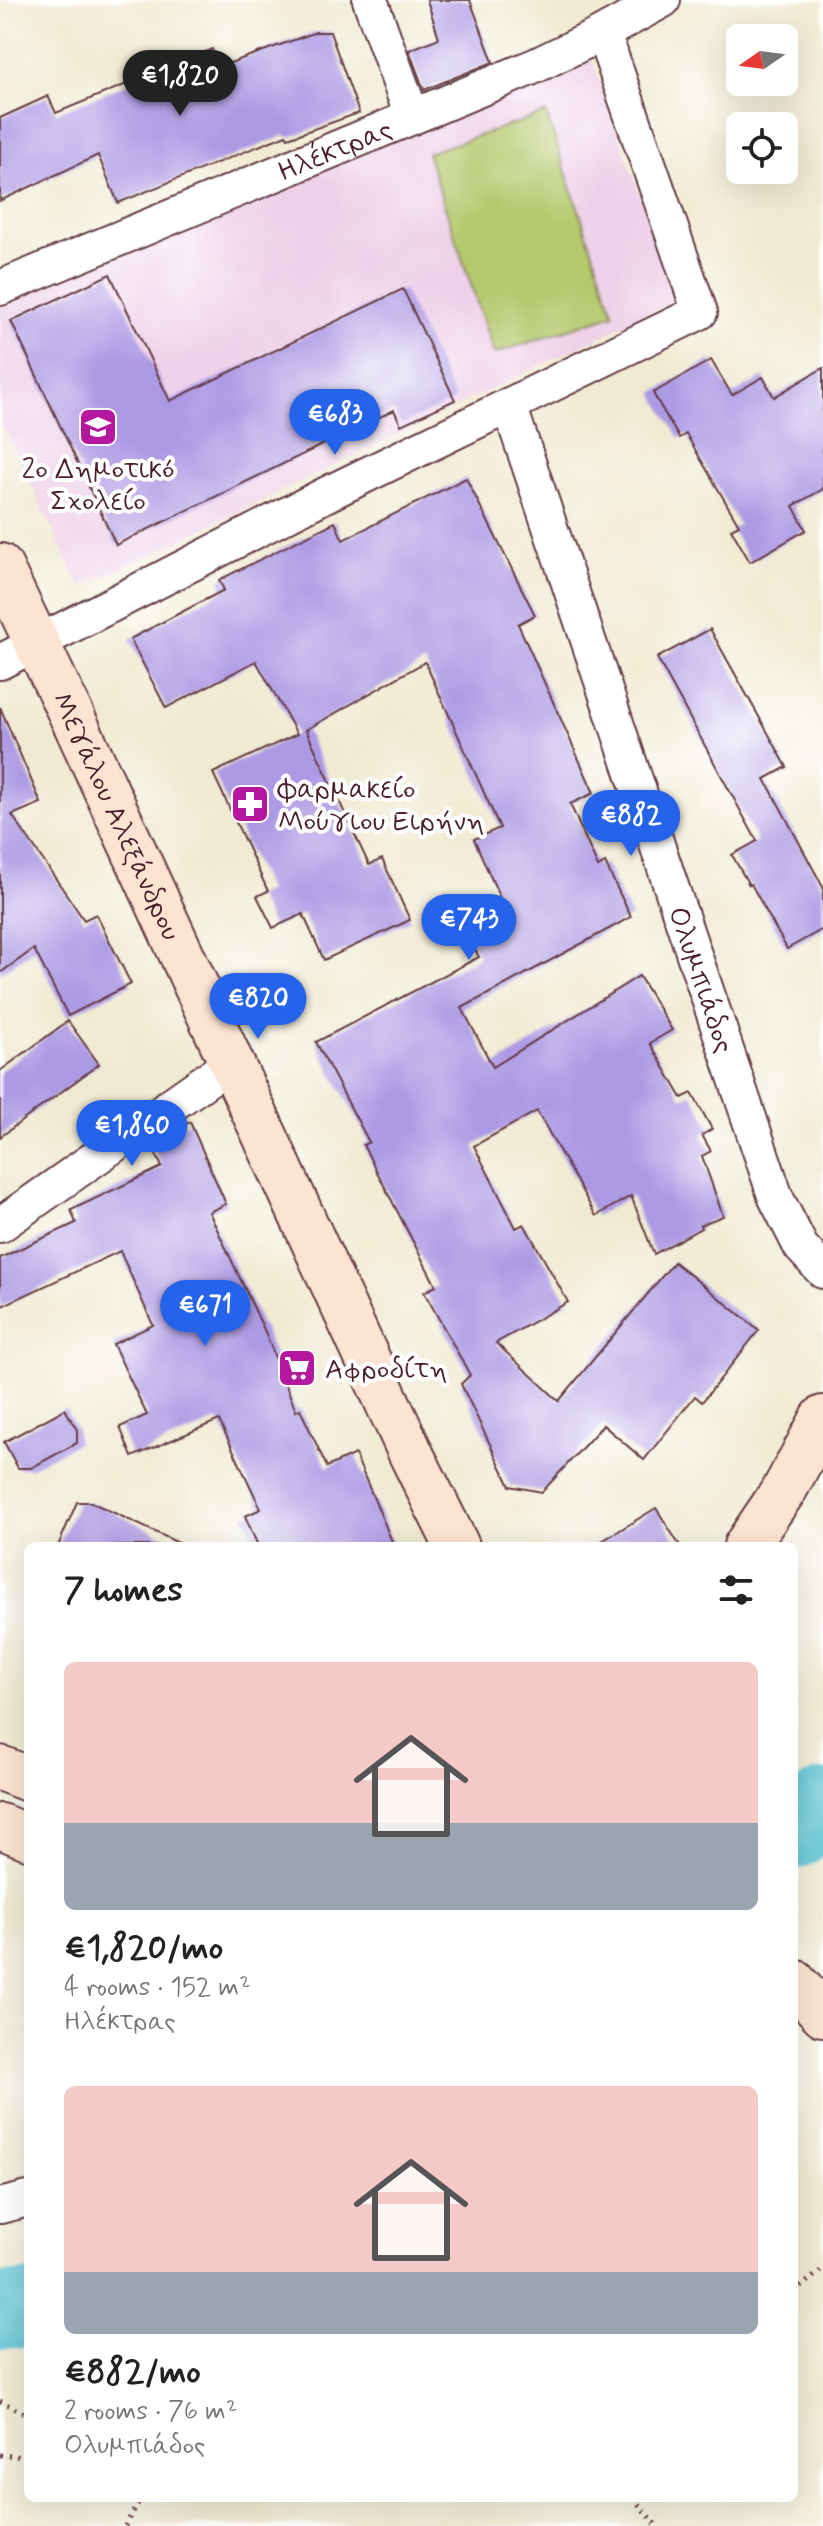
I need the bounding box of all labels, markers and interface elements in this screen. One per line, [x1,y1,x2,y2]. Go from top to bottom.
north arrow [726,24,798,96]
map controls [726,24,798,184]
pin: €1,820 [115,50,245,118]
text: €1,820 [141,59,219,93]
street label: Ηλέκτρας [273,111,398,192]
button: locate [726,112,798,184]
pin: €683 [288,389,382,457]
text: €683 [307,398,363,432]
school or university icon: 2ο Δημοτικό Σχολείο [77,406,119,448]
place label: 2ο Δημοτικό Σχολείο [21,452,175,521]
street label: Μεγάλου Αλεξάνδρου [42,687,189,947]
place label: Φαρμακείο Μούγιου Ειρήνη [277,772,484,841]
pharmacy icon: Φαρμακείο Μούγιου Ειρήνη [229,783,271,825]
pin: €882 [584,790,678,858]
text: €882 [600,799,662,833]
pin: €743 [422,894,516,962]
street label: Ολυμπιάδος [658,902,742,1058]
text: €743 [439,903,499,937]
pin: €820 [211,973,305,1041]
text: €820 [227,982,289,1016]
pin: €1,860 [67,1100,197,1168]
text: €1,860 [94,1109,170,1143]
pin: €671 [158,1280,252,1348]
text: €671 [178,1289,232,1323]
supermarket icon: Αφροδίτη [276,1347,318,1389]
place label: Αφροδίτη [325,1352,447,1389]
text: 7 homes [64,1568,183,1613]
icon: filters [714,1568,758,1612]
icon: home [339,1714,483,1858]
text: €1,820/mo [64,1926,223,1971]
text: 4 rooms · 152 m² [64,1971,251,2005]
text: Ηλέκτρας [64,2005,176,2039]
icon: home [339,2138,483,2282]
text: €882/mo [64,2350,201,2395]
text: 2 rooms · 76 m² [64,2395,237,2429]
text: Ολυμπιάδος [64,2429,205,2463]

